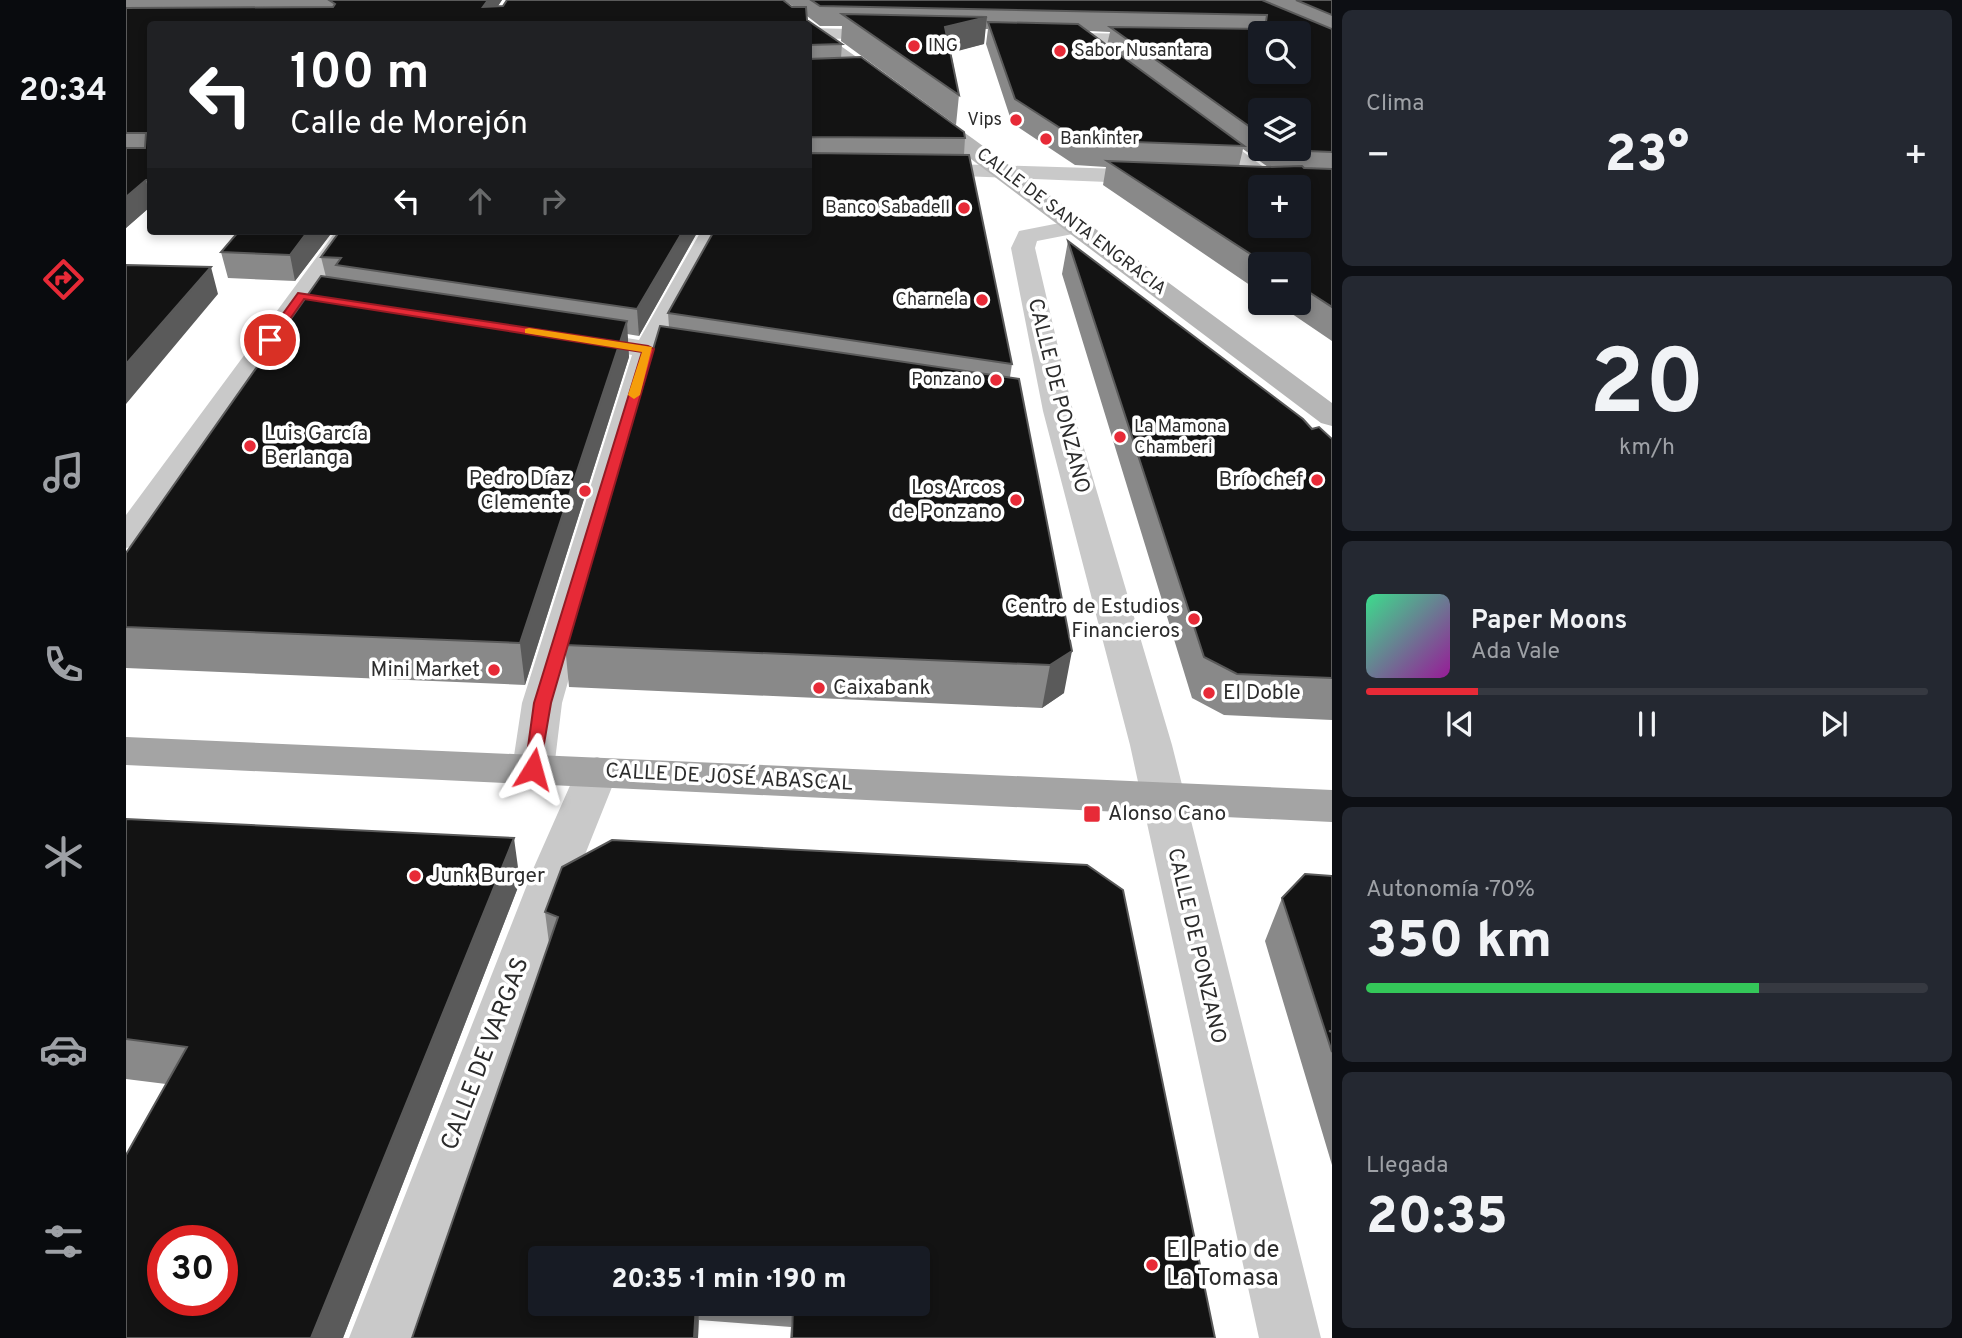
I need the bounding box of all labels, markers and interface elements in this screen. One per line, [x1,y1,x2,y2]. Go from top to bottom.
map controls [1248,21,1311,315]
button: search [1248,21,1311,84]
place label: ING [928,35,958,58]
marker: ING [906,38,922,54]
place label: Sabor Nusantara [1074,40,1209,63]
marker: Sabor Nusantara [1052,43,1068,59]
text: 100 m [290,44,429,106]
icon: left [175,49,266,140]
text: 20:34 [19,72,107,112]
text: Clima [1366,90,1424,119]
button: layers [1248,98,1311,161]
text: Calle de Morejón [290,105,528,145]
place label: Vips [967,109,1002,132]
marker: Vips [1008,112,1024,128]
text: 23° [1605,124,1689,190]
place label: Bankinter [1060,128,1139,151]
marker: Bankinter [1038,131,1054,147]
text: − [1366,133,1391,182]
text: + [1903,133,1928,182]
street label: CALLE DE SANTA ENGRACIA [972,143,1170,301]
button: + [1248,175,1311,238]
icon: left [388,182,426,220]
icon: ahead [461,182,499,220]
icon: right [534,182,572,220]
place label: Banco Sabadell [825,197,950,220]
marker: Banco Sabadell [956,200,972,216]
button: − [1248,252,1311,315]
icon: directions [39,255,88,304]
place label: Charnela [895,289,968,312]
marker: Charnela [974,292,990,308]
street label: CALLE DE PONZANO [1021,296,1095,496]
pin [240,310,300,370]
icon: arrive [251,321,289,359]
text: 20 [1589,331,1705,446]
place label: Ponzano [911,369,982,392]
marker: Ponzano [988,372,1004,388]
place label: La Mamona Chamberi [1134,416,1227,460]
place label: Luis García Berlanga [264,421,368,472]
marker: La Mamona Chamberi [1112,429,1128,445]
text: km/h [1619,434,1675,463]
marker: Luis García Berlanga [242,438,258,454]
icon: music [39,448,88,497]
place label: Pedro Díaz Clemente [469,466,571,517]
place label: Brío chef [1219,467,1303,494]
marker: Brío chef [1309,472,1325,488]
place label: Los Arcos de Ponzano [891,475,1002,526]
marker: Pedro Díaz Clemente [577,483,593,499]
marker: Los Arcos de Ponzano [1008,492,1024,508]
place label: Centro de Estudios Financieros [1004,594,1180,645]
text: Paper Moons [1471,605,1627,638]
marker: Centro de Estudios Financieros [1186,611,1202,627]
text: Ada Vale [1471,638,1560,667]
icon: phone [39,640,88,689]
place label: Mini Market [371,657,480,684]
marker: Mini Market [486,662,502,678]
place label: Caixabank [833,675,931,702]
marker: Caixabank [811,680,827,696]
place label: El Doble [1223,680,1300,707]
marker: El Doble [1201,685,1217,701]
icon: previous [1441,705,1479,743]
icon: pause [1628,705,1666,743]
icon: next [1815,705,1853,743]
position arrow [496,732,570,806]
street label: CALLE DE JOSÉ ABASCAL [604,757,854,798]
place label: Alonso Cano [1108,801,1226,828]
marker: Alonso Cano [1082,804,1102,824]
icon: climate [39,832,88,881]
street label: CALLE DE PONZANO [1160,846,1232,1046]
place label: Junk Burger [429,863,545,890]
marker: Junk Burger [407,868,423,884]
text: Autonomía · 70% [1366,876,1535,905]
text: 350 km [1366,910,1552,976]
street label: CALLE DE VARGAS [435,953,537,1155]
icon: car [39,1025,88,1074]
text: Llegada [1366,1152,1448,1181]
text: 20:35 [1366,1186,1508,1252]
icon: filters [39,1217,88,1266]
speed limit sign: 30 [147,1225,238,1316]
place label: El Patio de La Tomasa [1166,1236,1279,1294]
marker: El Patio de La Tomasa [1144,1257,1160,1273]
text: 20:35 · 1 min · 190 m [612,1264,846,1297]

